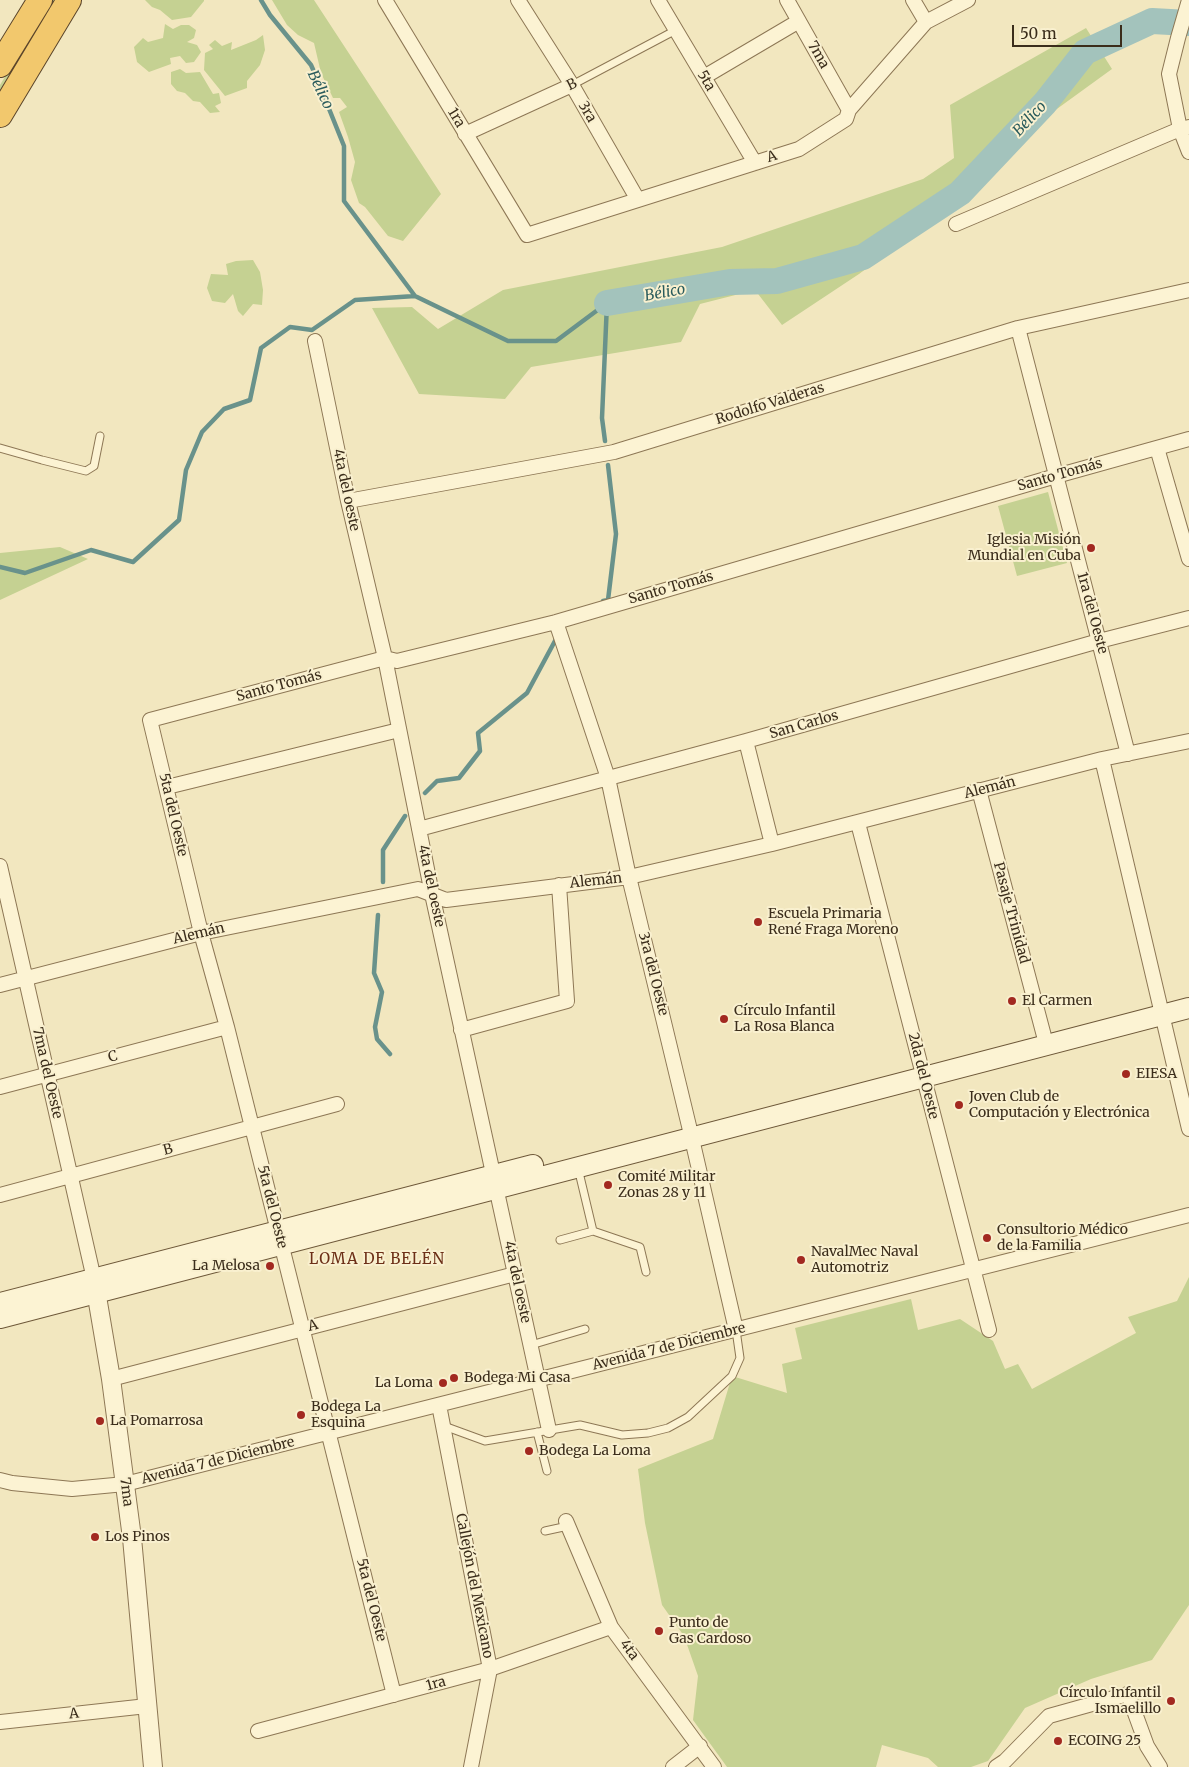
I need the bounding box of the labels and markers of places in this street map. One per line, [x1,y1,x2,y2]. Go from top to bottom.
place label: Iglesia Misión Mundial en Cuba [968,532,1081,564]
marker: Iglesia Misión Mundial en Cuba [1085,542,1097,554]
place label: Escuela Primaria René Fraga Moreno [768,906,898,939]
marker: Escuela Primaria René Fraga Moreno [752,916,764,928]
place label: El Carmen [1022,993,1092,1009]
marker: El Carmen [1006,995,1018,1007]
place label: Círculo Infantil La Rosa Blanca [734,1003,836,1036]
marker: Círculo Infantil La Rosa Blanca [718,1013,730,1025]
place label: EIESA [1136,1066,1177,1082]
marker: EIESA [1120,1068,1132,1080]
place label: Joven Club de Computación y Electrónica [969,1089,1150,1122]
marker: Joven Club de Computación y Electrónica [953,1099,965,1111]
place label: Comité Militar Zonas 28 y 11 [618,1169,716,1202]
marker: Comité Militar Zonas 28 y 11 [602,1179,614,1191]
place label: Consultorio Médico de la Familia [997,1222,1128,1254]
marker: Consultorio Médico de la Familia [981,1232,993,1244]
place label: NavalMec Naval Automotriz [811,1244,918,1276]
marker: NavalMec Naval Automotriz [795,1254,807,1266]
place label: La Melosa [192,1258,260,1274]
marker: La Melosa [264,1260,276,1272]
place label: Bodega Mi Casa [464,1370,571,1386]
marker: Bodega Mi Casa [448,1372,460,1384]
place label: La Loma [375,1375,433,1391]
marker: La Loma [437,1377,449,1389]
place label: Bodega La Esquina [311,1399,381,1431]
marker: Bodega La Esquina [295,1409,307,1421]
place label: La Pomarrosa [110,1413,203,1429]
marker: La Pomarrosa [94,1415,106,1427]
place label: Bodega La Loma [539,1443,651,1459]
marker: Bodega La Loma [523,1445,535,1457]
place label: Los Pinos [105,1529,170,1545]
marker: Los Pinos [89,1531,101,1543]
place label: Punto de Gas Cardoso [669,1615,751,1648]
marker: Punto de Gas Cardoso [653,1625,665,1637]
place label: Círculo Infantil Ismaelillo [1059,1685,1161,1718]
marker: Círculo Infantil Ismaelillo [1165,1695,1177,1707]
place label: ECOING 25 [1068,1733,1141,1749]
marker: ECOING 25 [1052,1735,1064,1747]

